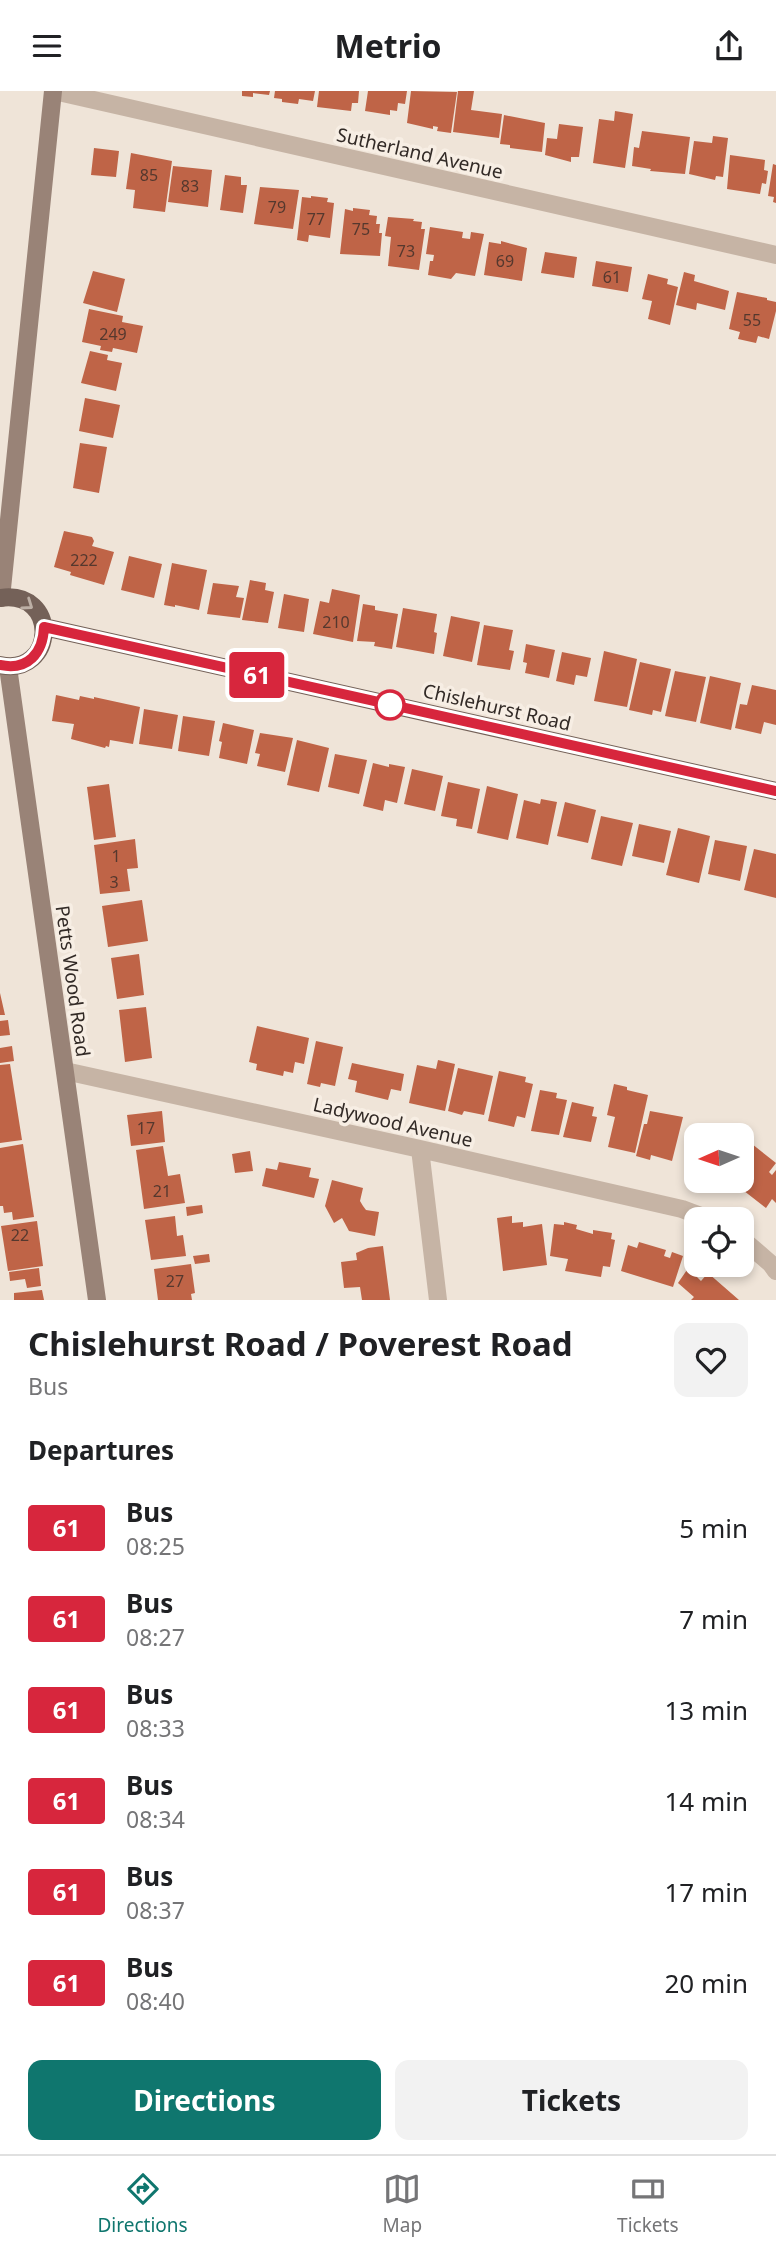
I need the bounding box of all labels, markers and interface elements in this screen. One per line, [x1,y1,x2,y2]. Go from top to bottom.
text: Metrio [334,24,442,67]
icon: menu [28,27,66,65]
icon: share [710,27,748,65]
street label: Sutherland Avenue [334,121,506,185]
house number: 85 [140,164,158,186]
house number: 83 [181,175,199,197]
house number: 79 [268,196,286,218]
house number: 77 [307,208,325,230]
house number: 75 [352,218,370,240]
house number: 73 [397,240,415,262]
house number: 69 [496,250,514,272]
house number: 61 [603,266,621,288]
house number: 55 [743,309,761,331]
house number: 249 [99,323,127,345]
house number: 222 [70,549,98,571]
one-way arrow [20,597,33,609]
house number: 210 [322,611,350,633]
line badge: 61 [226,652,288,698]
text: 61 [243,658,271,691]
street label: Chislehurst Road [420,677,574,737]
unlabelled marker [375,690,405,720]
house number: 1 [111,845,121,867]
house number: 3 [109,871,119,893]
street label: Petts Wood Road [50,904,96,1058]
street label: Ladywood Avenue [311,1091,475,1153]
house number: 17 [137,1117,155,1139]
north arrow [684,1123,754,1193]
map controls [684,1123,754,1277]
house number: 21 [153,1180,171,1202]
button: locate [684,1207,754,1277]
house number: 22 [11,1224,29,1246]
house number: 27 [166,1270,184,1292]
text: Chislehurst Road / Poverest Road [28,1321,573,1366]
button: heart [674,1323,748,1397]
text: Bus [28,1370,68,1402]
text: Departures [28,1432,174,1468]
text: Bus [126,1494,173,1530]
text: 5 min [679,1510,748,1546]
text: 61 [53,1511,80,1544]
text: 08:25 [126,1530,185,1562]
text: Bus [126,1585,173,1621]
text: 7 min [679,1601,748,1637]
text: 61 [53,1602,80,1635]
text: 08:27 [126,1621,185,1653]
text: Bus [126,1676,173,1712]
text: 13 min [664,1692,748,1728]
text: 61 [53,1693,80,1726]
text: 08:33 [126,1712,185,1744]
text: Bus [126,1767,173,1803]
text: 14 min [664,1783,748,1819]
text: 61 [53,1784,80,1817]
text: 08:34 [126,1803,185,1835]
text: Bus [126,1858,173,1894]
text: 17 min [664,1874,748,1910]
text: 61 [53,1875,80,1908]
text: 08:37 [126,1894,185,1926]
text: Bus [126,1949,173,1985]
text: 20 min [664,1965,748,2001]
text: 61 [53,1966,80,1999]
text: 08:40 [126,1985,185,2017]
button: Directions [28,2060,381,2140]
button: Tickets [395,2060,748,2140]
tab: Directions [97,2170,188,2238]
tab: Map [383,2170,422,2238]
tab: Tickets [617,2170,679,2238]

